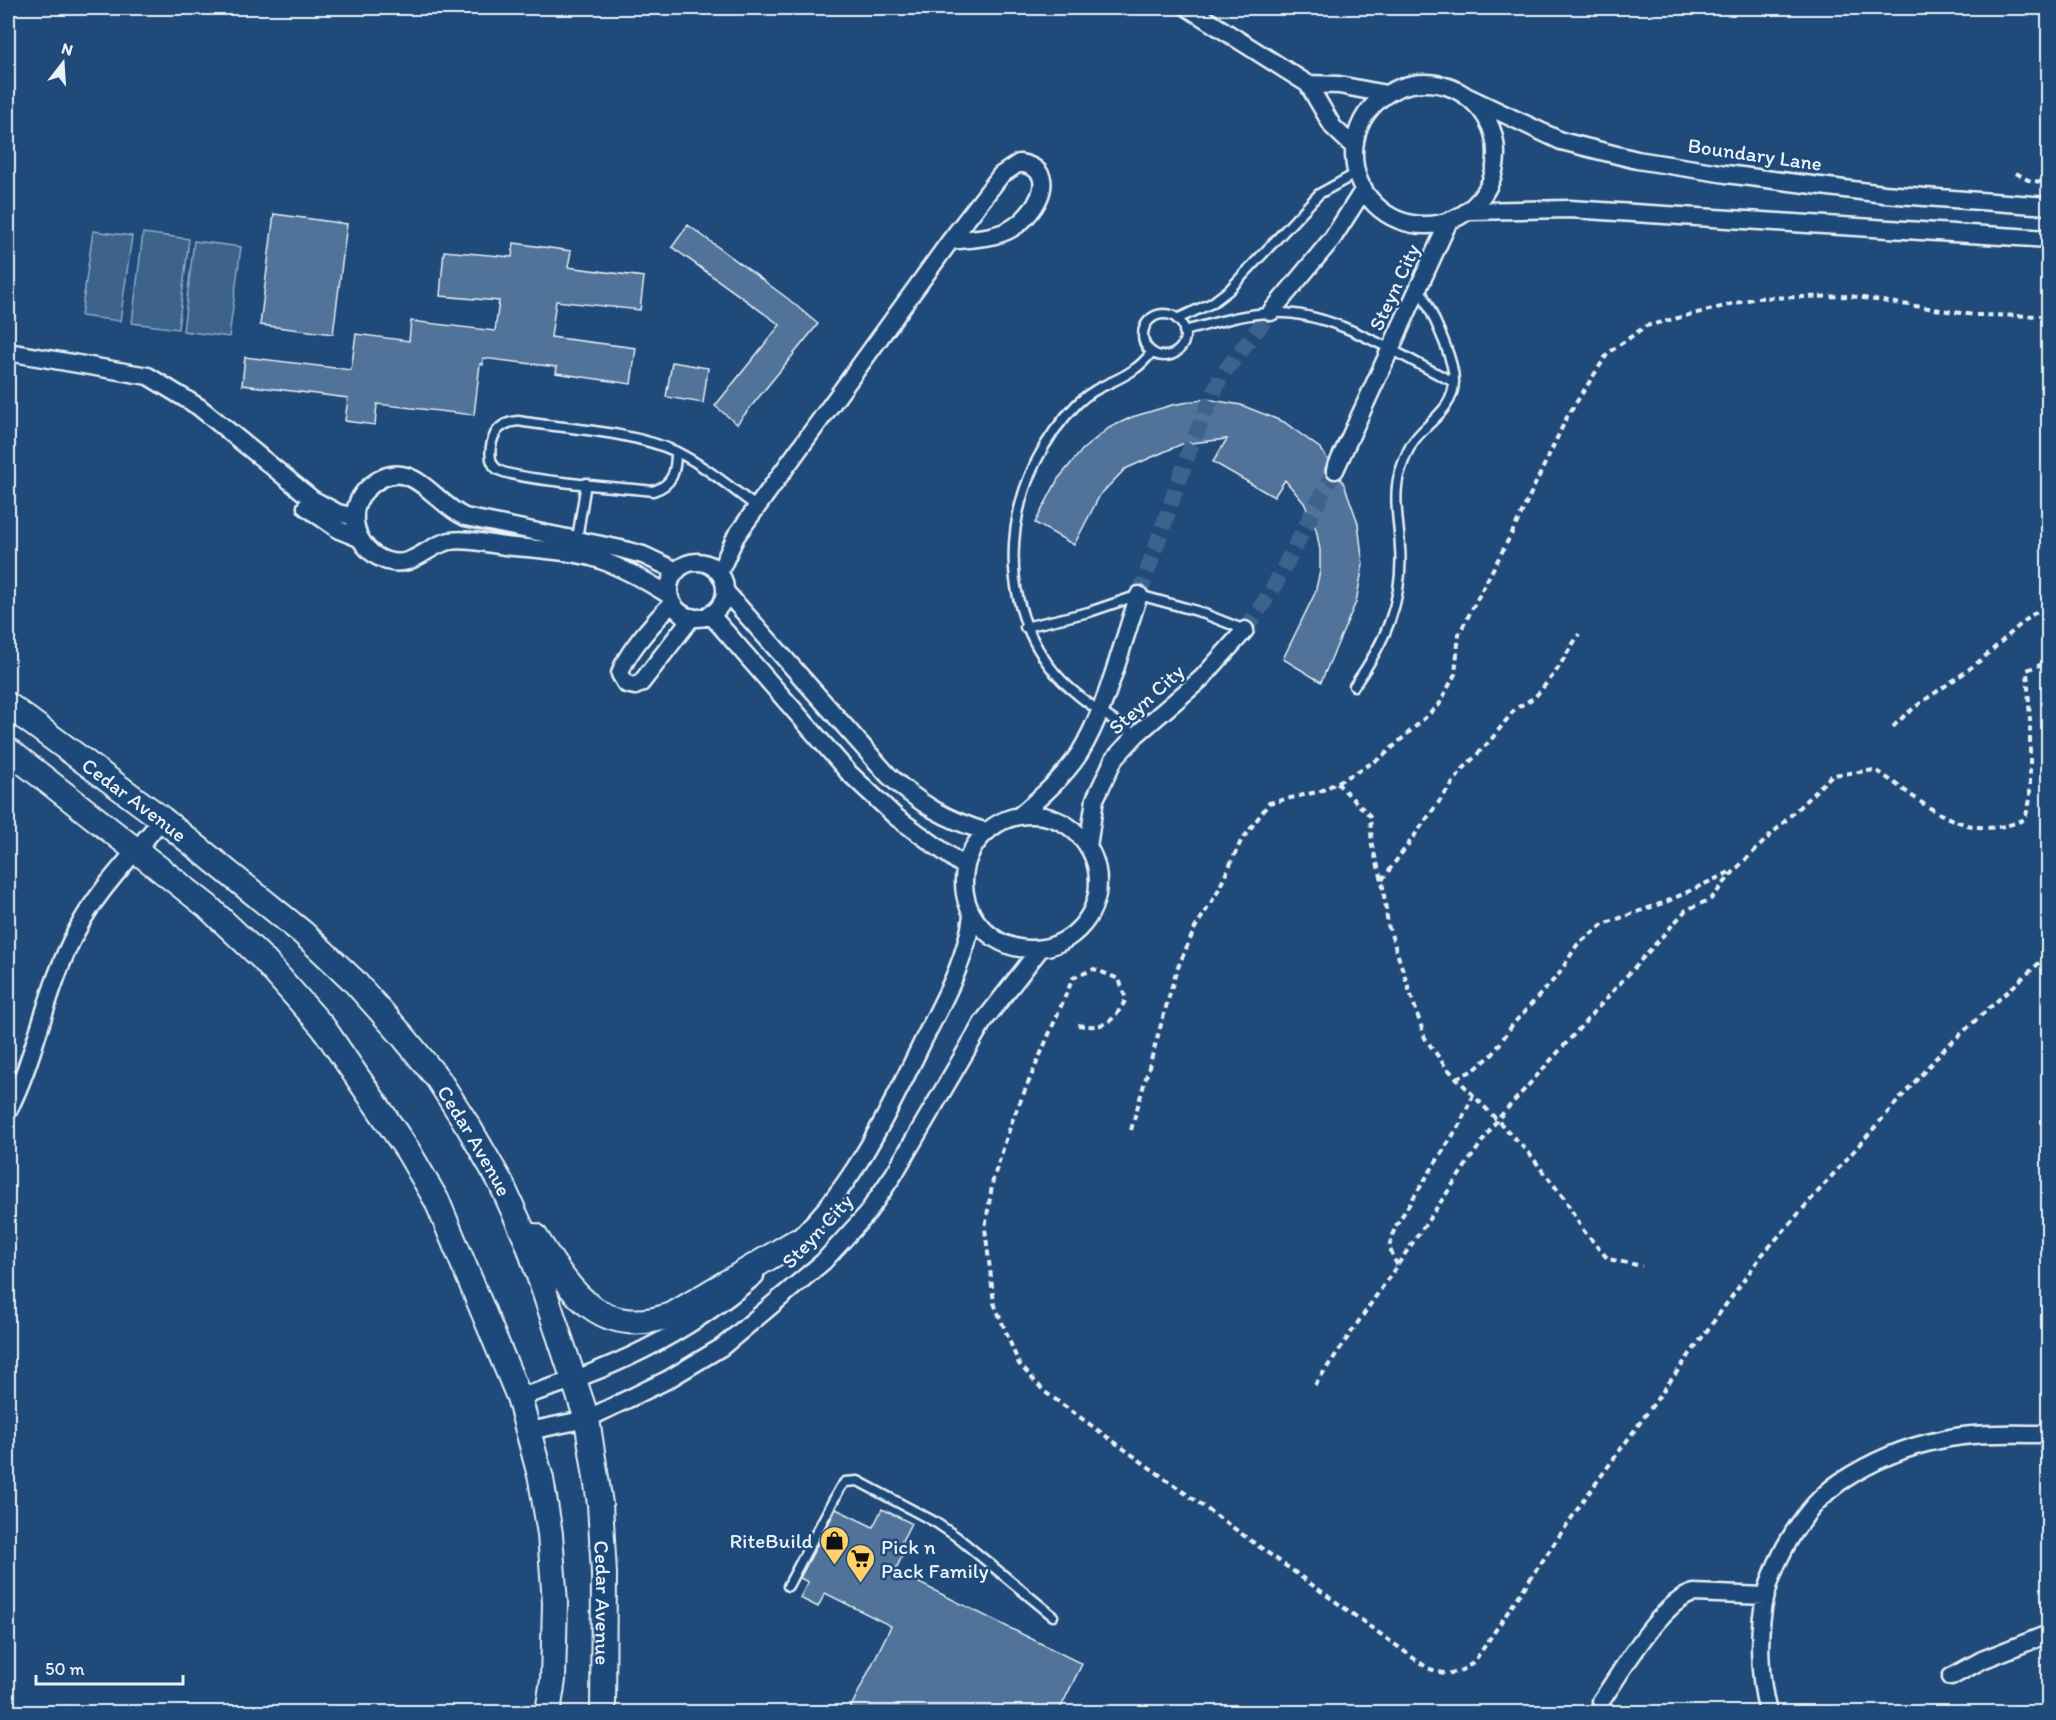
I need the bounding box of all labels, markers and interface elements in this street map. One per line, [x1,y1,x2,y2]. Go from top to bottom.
north arrow [33,33,93,93]
text: N [59,38,75,60]
street label: Boundary Lane [1686,132,1824,176]
street label: Steyn City [1363,240,1425,334]
street label: Steyn City [1103,659,1189,739]
street label: Cedar Avenue [77,752,192,847]
street label: Cedar Avenue [433,1080,518,1200]
street label: Steyn City [776,1188,858,1273]
shop icon: RiteBuild [818,1524,850,1566]
place label: RiteBuild [729,1528,814,1553]
place label: Pick n Pack Family [881,1534,989,1583]
street label: Cedar Avenue [590,1540,617,1665]
supermarket icon: Pick n Pack Family [844,1542,876,1584]
scale bar [36,1648,183,1686]
text: 50 m [45,1658,85,1680]

